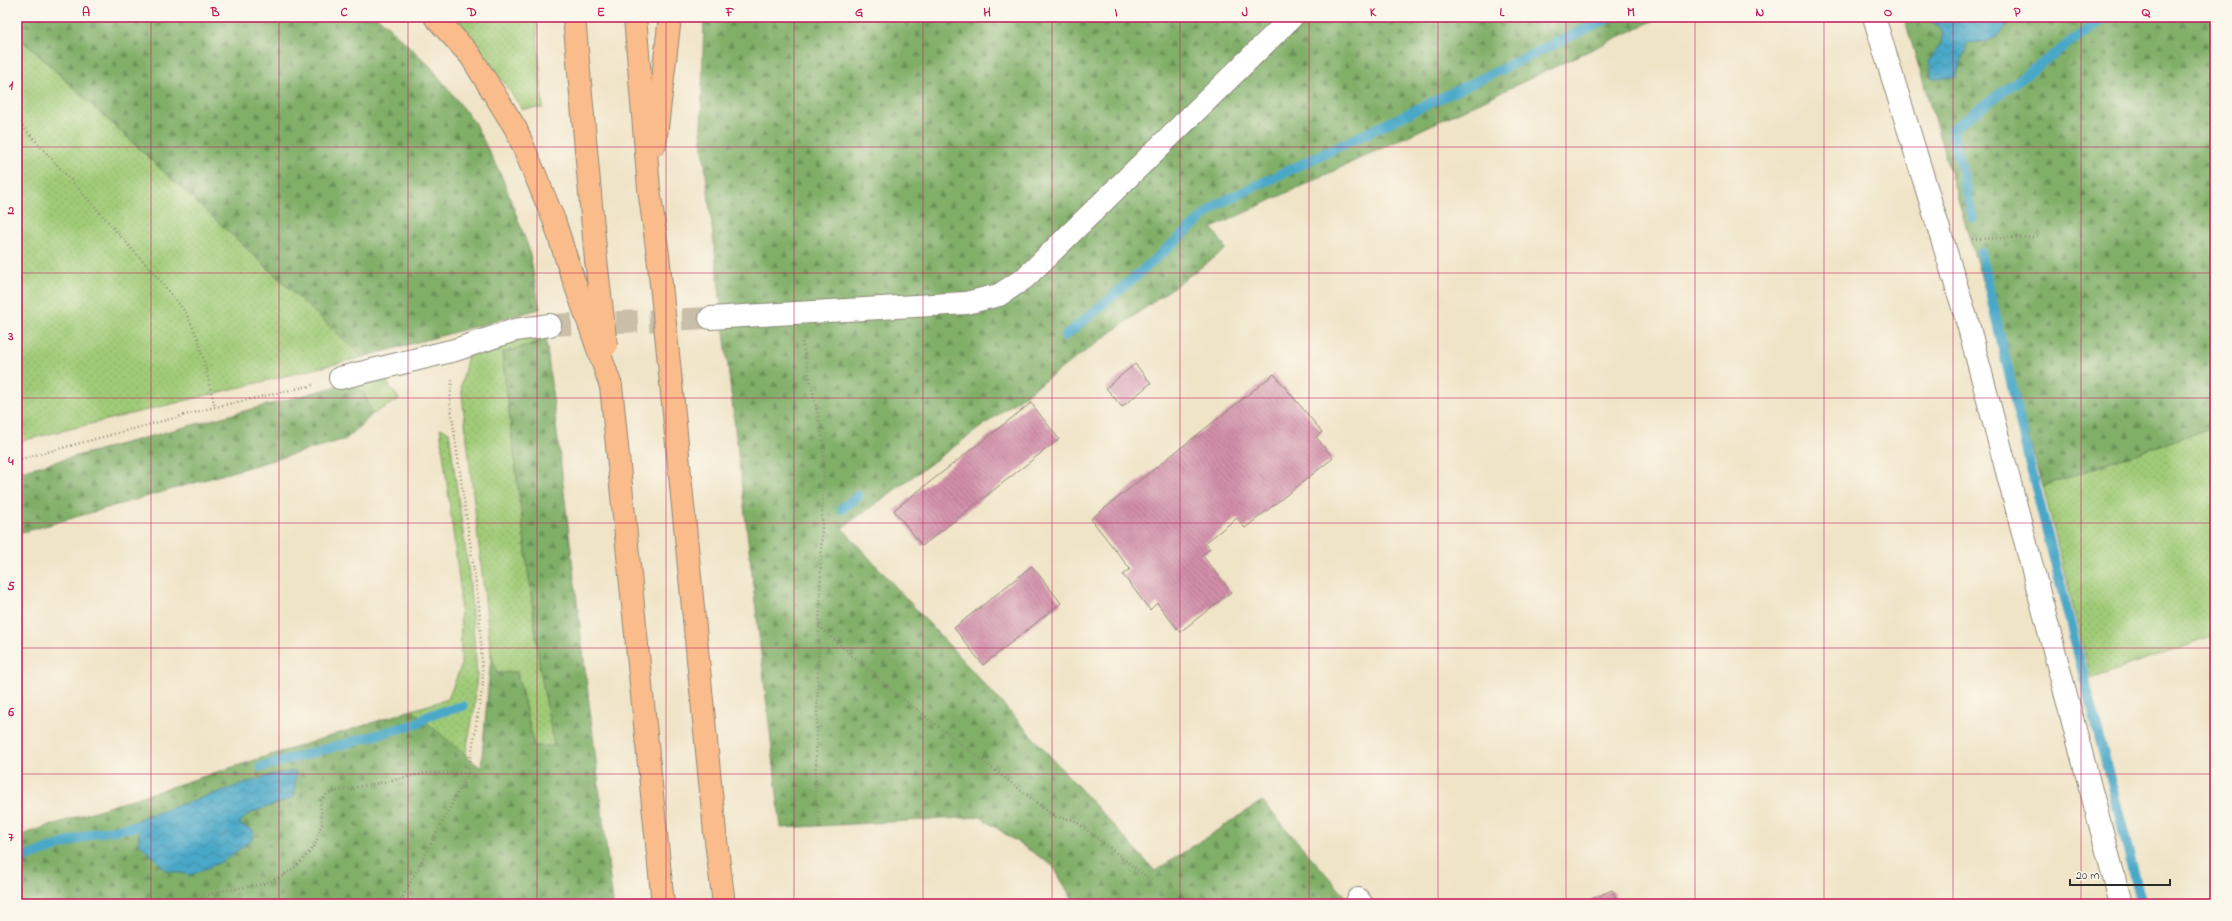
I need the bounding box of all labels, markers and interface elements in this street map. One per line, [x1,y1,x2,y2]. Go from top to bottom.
text: A [82,3,90,22]
text: B [210,3,220,22]
text: C [340,3,348,22]
text: D [466,3,477,22]
text: E [597,3,605,22]
text: F [725,3,735,22]
text: G [855,3,863,22]
text: H [983,3,991,22]
text: I [1114,3,1118,22]
text: J [1242,3,1248,22]
text: K [1370,3,1377,22]
text: L [1500,3,1506,22]
text: M [1627,3,1635,22]
text: N [1756,3,1765,22]
text: O [1884,3,1893,22]
text: P [2014,3,2021,22]
text: Q [2142,3,2151,22]
text: 1 [9,76,14,95]
text: 2 [7,201,15,220]
text: 3 [7,327,14,346]
text: 4 [7,452,14,471]
text: 5 [7,577,15,596]
text: 6 [7,703,14,722]
text: 7 [8,828,14,847]
scale bar [2070,861,2170,887]
text: 20 m [2076,867,2099,885]

